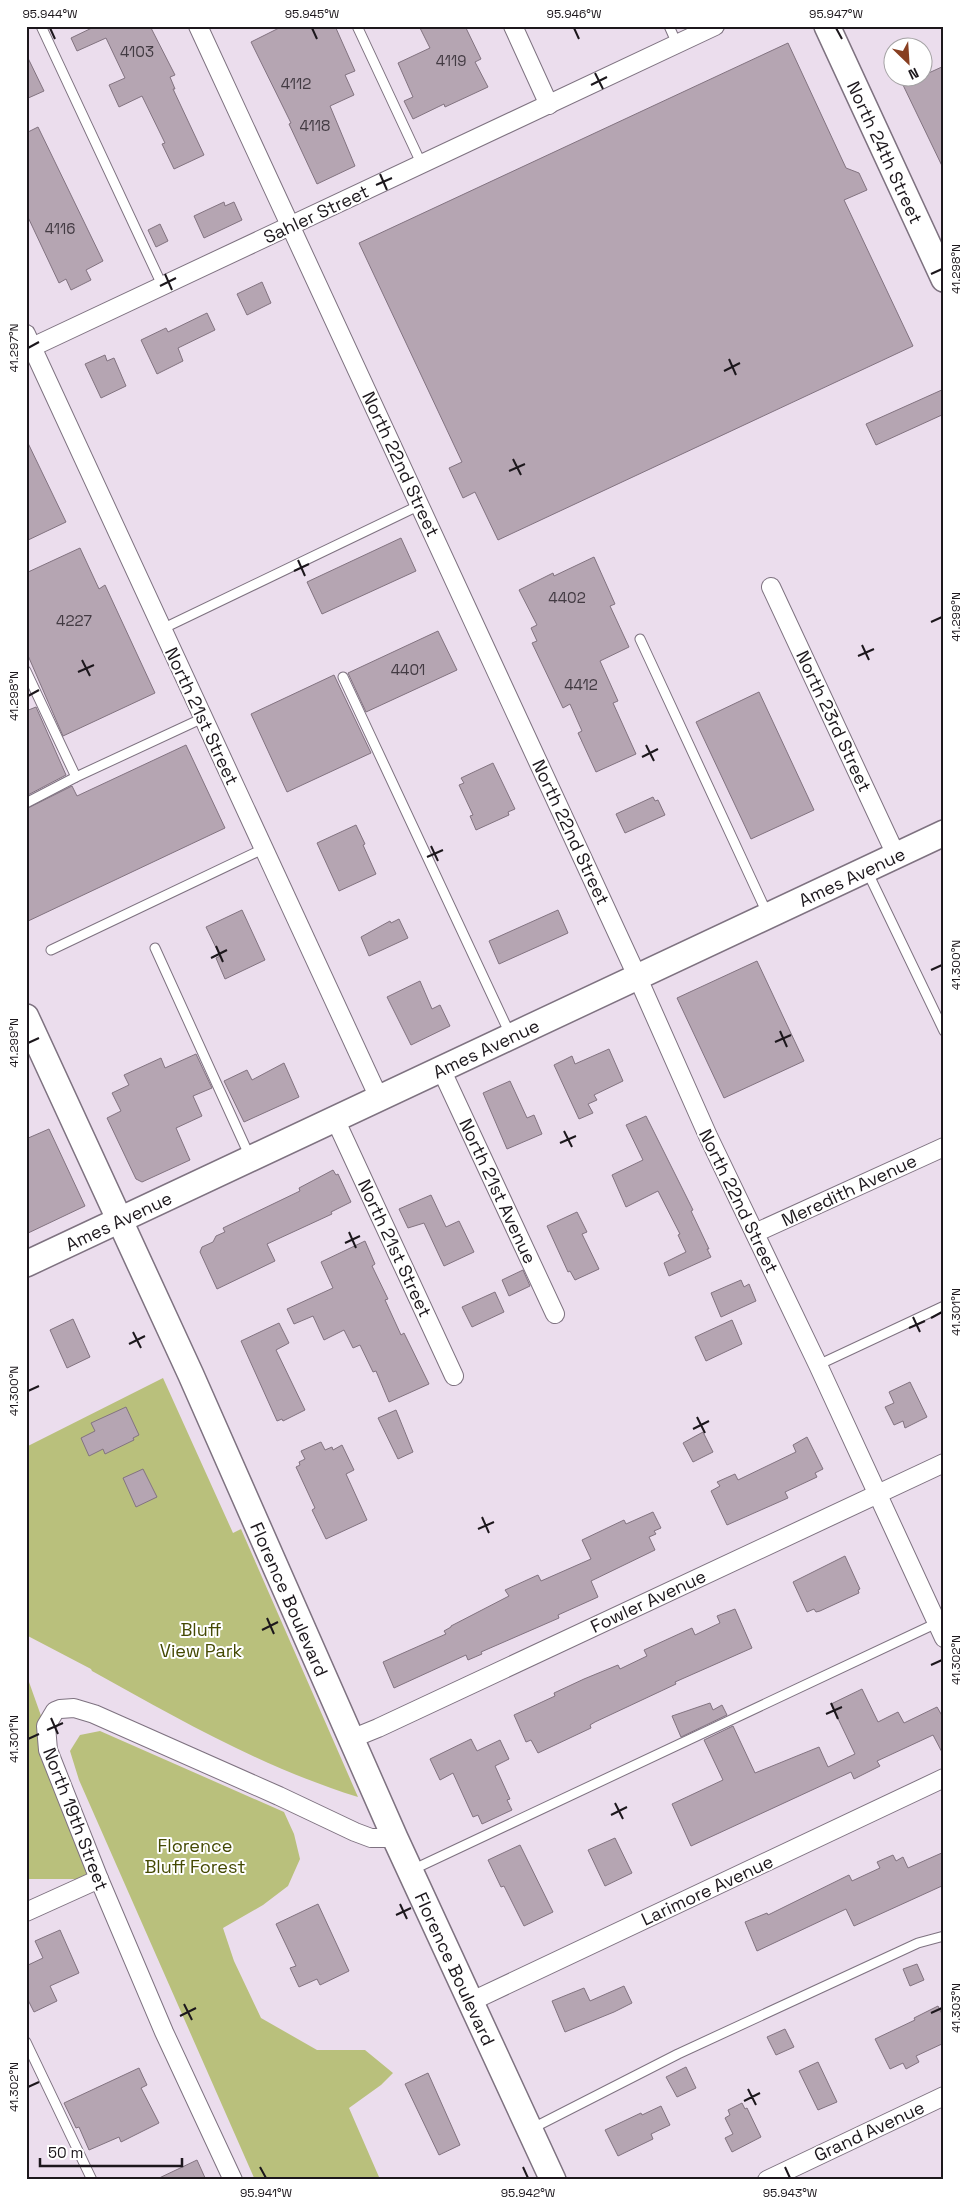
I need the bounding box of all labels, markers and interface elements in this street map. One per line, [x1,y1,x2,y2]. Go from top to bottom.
text: 95.944°W [23,6,78,22]
text: 95.945°W [285,6,340,22]
text: 95.946°W [547,6,602,22]
text: 95.947°W [809,6,863,22]
north arrow [882,38,932,88]
house number: 4103 [120,42,154,61]
house number: 4119 [436,51,466,70]
text: N [905,64,922,84]
house number: 4112 [281,74,311,93]
street label: North 24th Street [842,77,928,227]
house number: 4118 [300,116,330,135]
street label: Sahler Street [260,180,372,248]
house number: 4116 [45,219,75,238]
text: 41.298°N [948,244,964,294]
text: 41.297°N [6,324,22,372]
street label: North 22nd Street [357,388,445,540]
house number: 4402 [548,588,586,607]
text: 41.299°N [948,592,964,642]
house number: 4227 [56,611,92,630]
street label: North 21st Street [160,643,244,789]
street label: North 23rd Street [791,647,877,795]
house number: 4401 [391,660,425,679]
text: 41.298°N [6,671,22,721]
house number: 4412 [564,675,598,694]
street label: North 22nd Street [527,756,615,908]
street label: Ames Avenue [795,842,908,911]
text: 41.300°N [948,940,964,990]
street label: Ames Avenue [429,1013,543,1083]
text: 41.299°N [6,1018,22,1068]
street label: North 21st Avenue [454,1115,542,1267]
street label: North 22nd Street [694,1125,784,1277]
street label: Meredith Avenue [778,1149,920,1231]
street label: North 21st Street [353,1175,437,1321]
street label: Ames Avenue [61,1186,175,1255]
text: 41.301°N [948,1288,964,1336]
text: 41.300°N [6,1366,22,1416]
street label: Florence Boulevard [246,1518,334,1680]
street label: Fowler Avenue [587,1564,709,1638]
park label: Bluff View Park [160,1618,243,1662]
text: 41.302°N [948,1635,964,1685]
text: 41.301°N [6,1715,22,1763]
street label: North 19th Street [38,1744,114,1894]
park label: Florence Bluff Forest [144,1834,246,1878]
street label: Larimore Avenue [637,1849,777,1931]
street label: Florence Boulevard [410,1888,501,2049]
text: 41.303°N [948,1983,964,2033]
text: 41.302°N [6,2062,22,2112]
street label: Grand Avenue [810,2095,928,2167]
scale bar [40,2136,182,2168]
text: 50 m [48,2143,83,2162]
text: 95.941°W [240,2185,293,2201]
text: 95.942°W [501,2185,556,2201]
text: 95.943°W [763,2185,818,2201]

